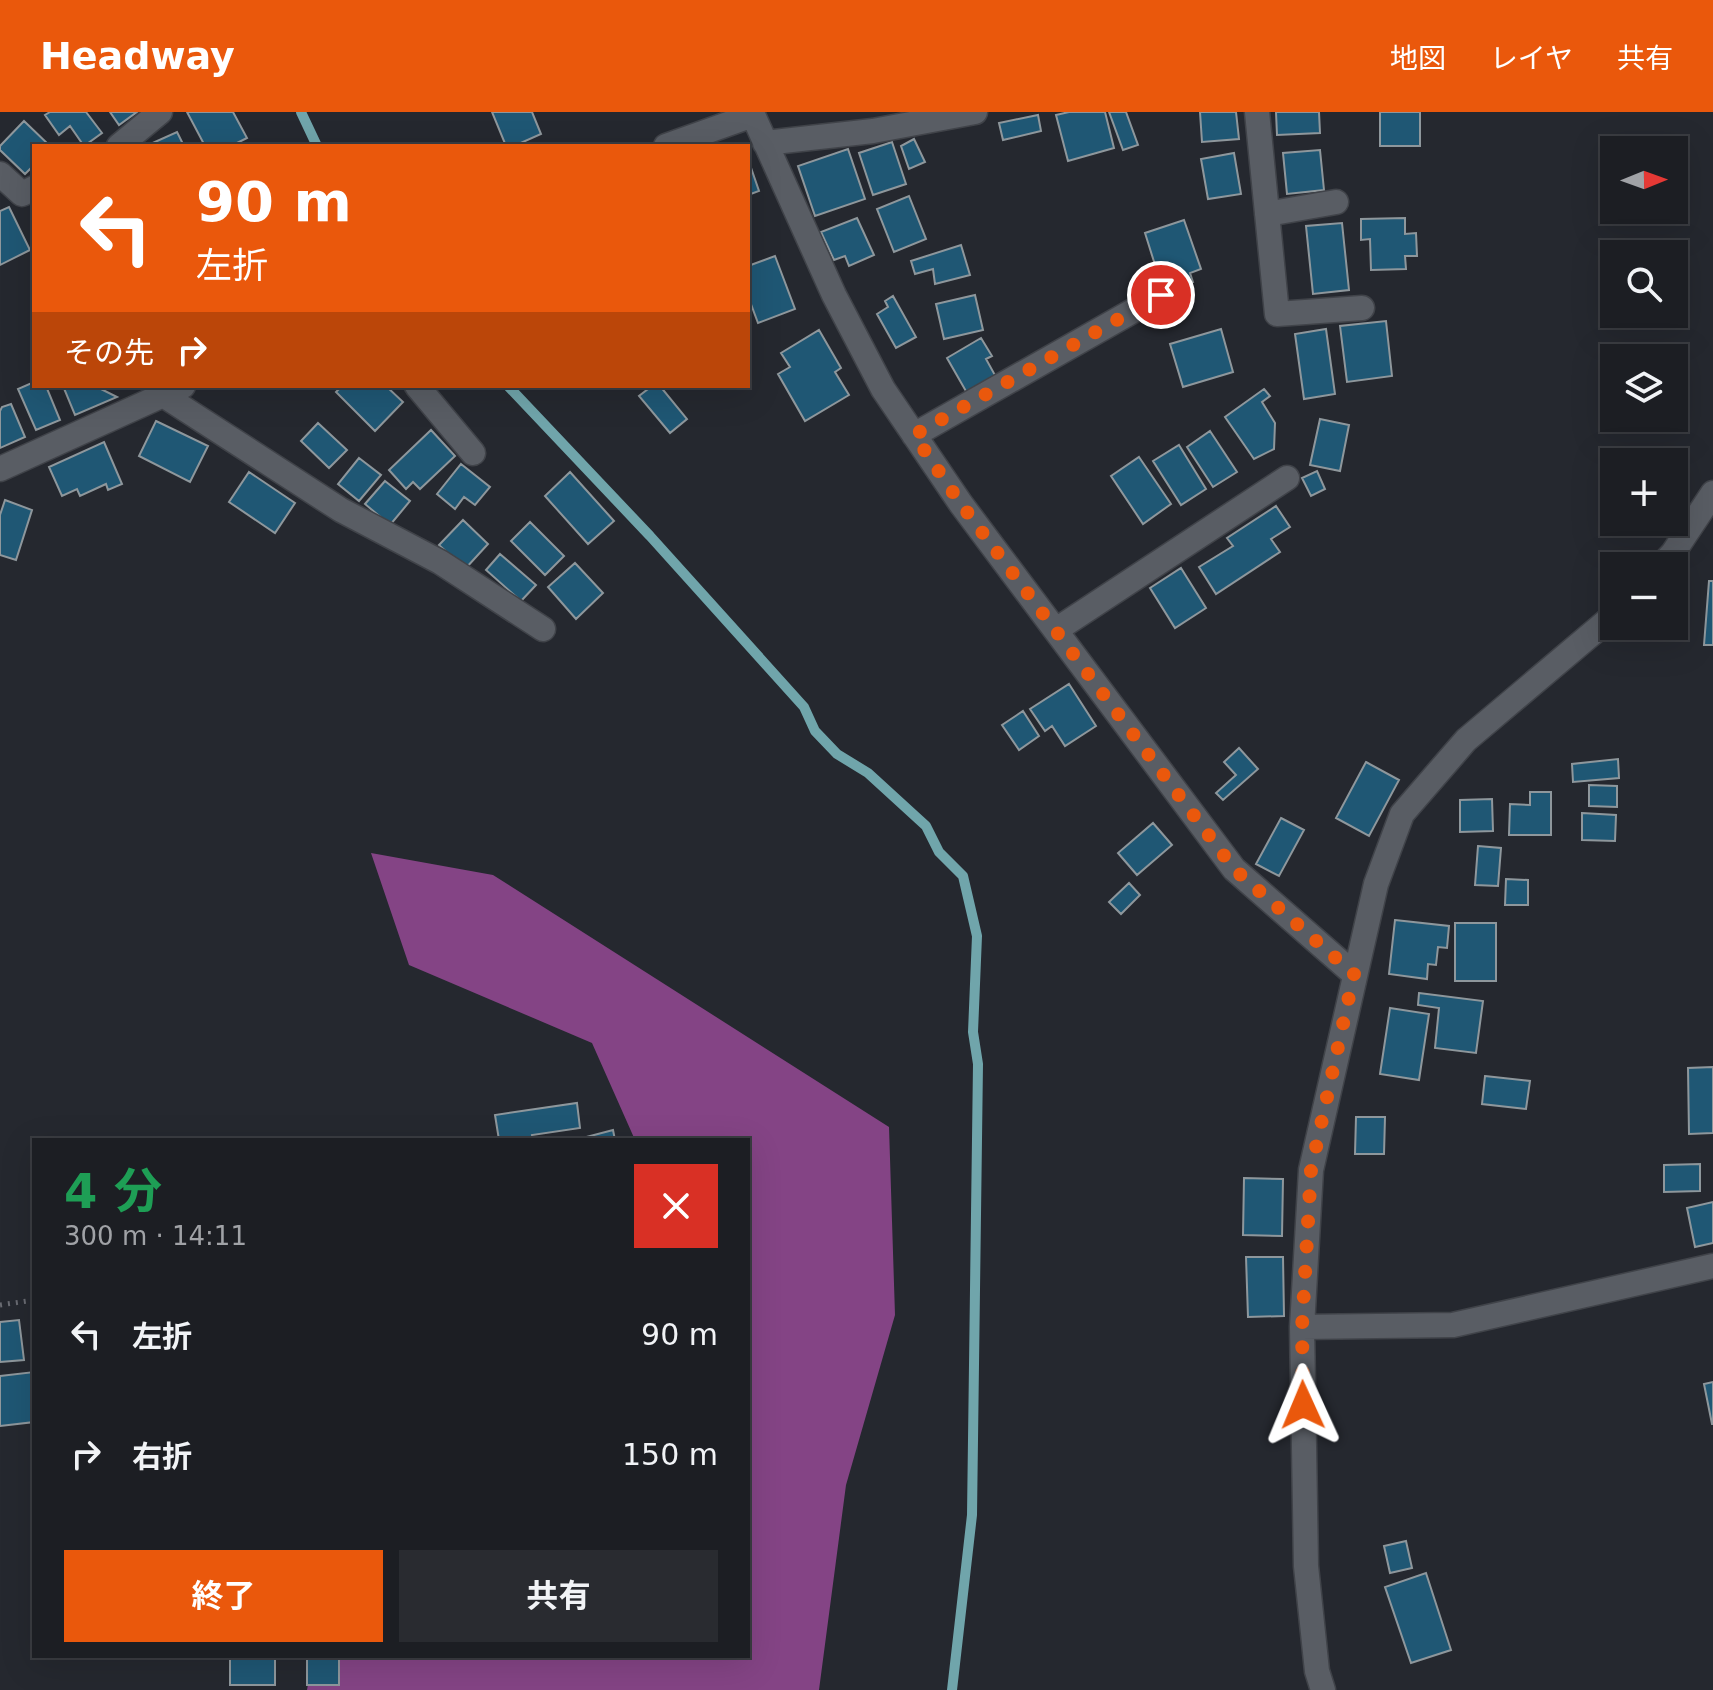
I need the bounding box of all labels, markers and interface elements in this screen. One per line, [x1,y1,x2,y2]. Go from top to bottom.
text: Headway [40,34,235,78]
text: 地図 [1390,42,1446,75]
text: レイヤ [1490,42,1573,75]
text: 共有 [1617,42,1673,75]
north arrow [1600,136,1688,224]
map controls [1600,136,1688,640]
text: 90 m [196,169,352,234]
icon: left [64,176,168,280]
button: search [1600,240,1688,328]
text: 左折 [196,245,268,286]
pin [1127,261,1195,329]
icon: arrive [1139,273,1183,317]
icon: right [170,328,214,372]
text: その先 [64,335,154,370]
button: layers [1600,344,1688,432]
button: + [1600,448,1688,536]
button: − [1600,552,1688,640]
text: 4 分 [64,1163,162,1219]
button: close [634,1164,718,1248]
text: 300 m · 14:11 [64,1221,247,1251]
icon: left [64,1312,108,1356]
text: 90 m [641,1317,718,1352]
text: 左折 [132,1319,192,1354]
position arrow [1261,1363,1345,1447]
icon: right [64,1432,108,1476]
text: 150 m [622,1437,718,1472]
text: 右折 [132,1439,192,1474]
button: 終了 [64,1550,383,1642]
button: 共有 [399,1550,718,1642]

